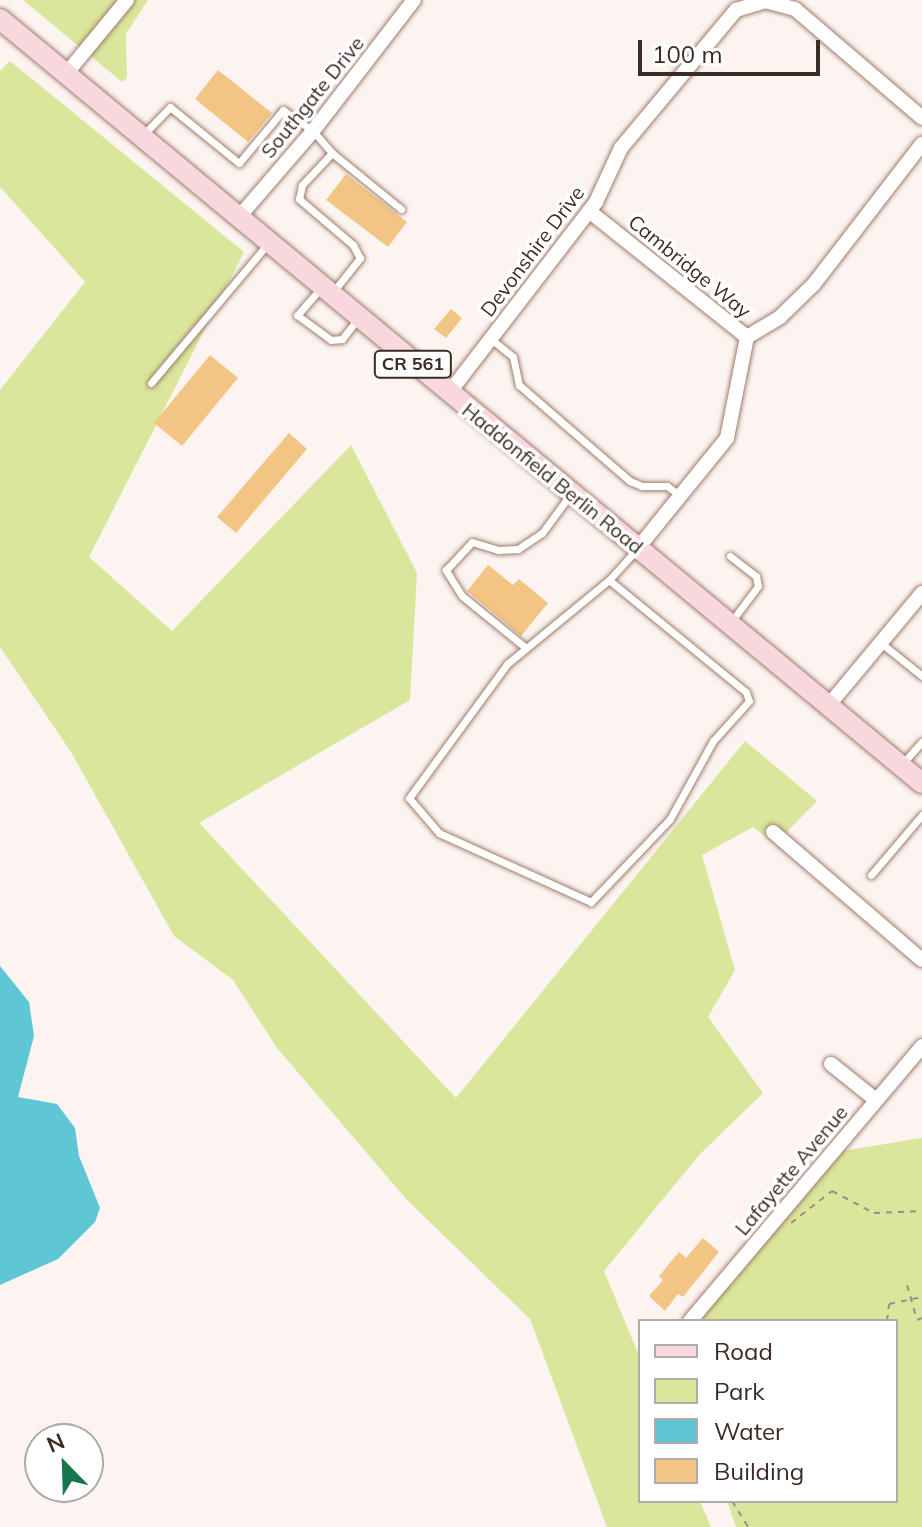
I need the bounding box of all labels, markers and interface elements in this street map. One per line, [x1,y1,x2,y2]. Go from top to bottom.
scale bar [642,24,824,74]
street label: Southgate Drive [256,31,368,163]
text: 100 m [652,39,723,69]
street label: Devonshire Drive [475,181,589,321]
street label: Cambridge Way [624,209,756,323]
road number: CR 561 [373,350,453,378]
street label: Haddonfield Berlin Road [458,398,648,558]
street label: Lafayette Avenue [730,1100,852,1240]
legend [638,1319,898,1503]
text: Road [714,1336,773,1366]
text: Park [714,1376,765,1406]
text: Water [714,1416,784,1446]
north arrow [24,1423,104,1503]
text: N [42,1427,69,1459]
text: Building [714,1456,804,1486]

